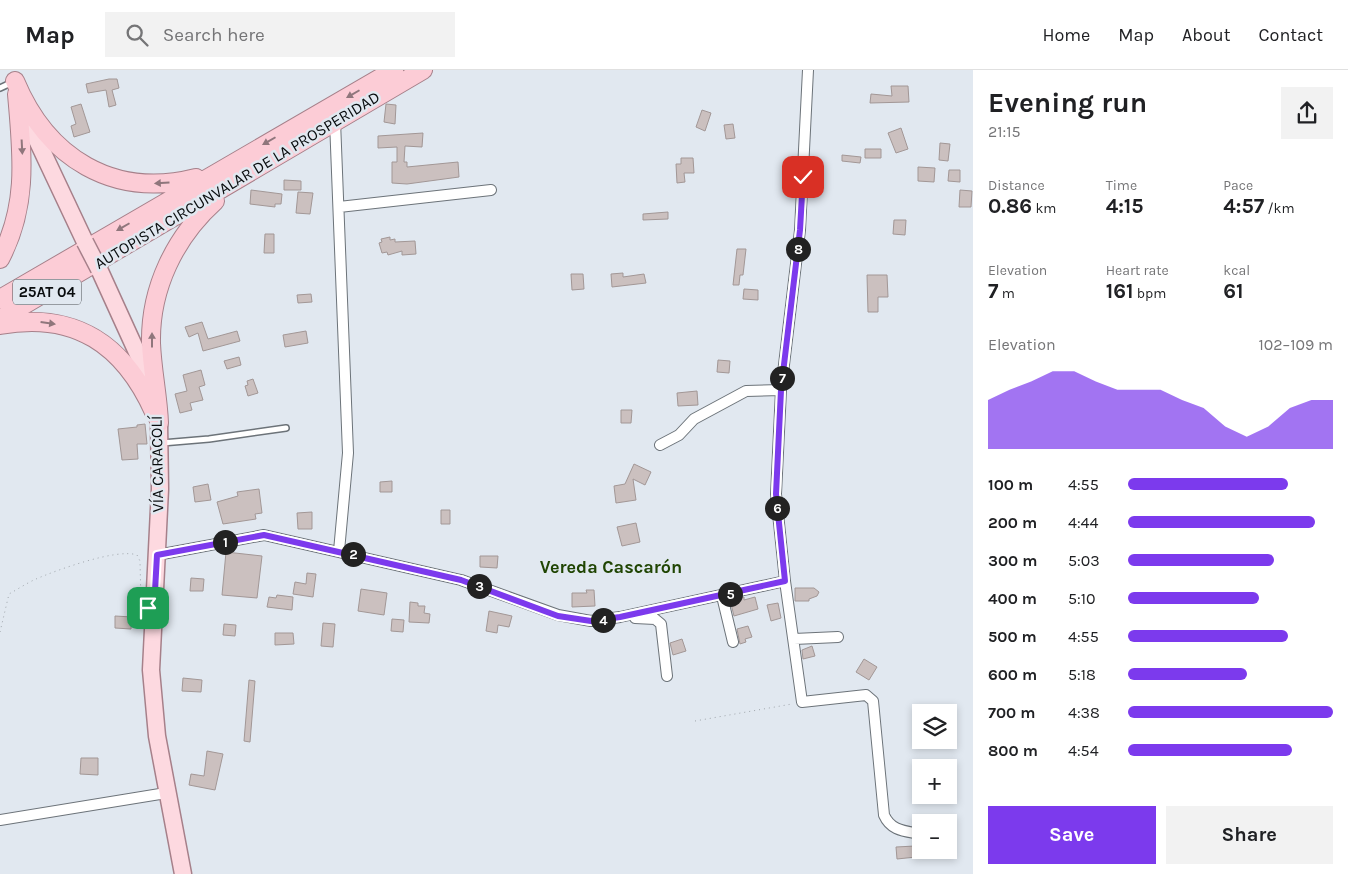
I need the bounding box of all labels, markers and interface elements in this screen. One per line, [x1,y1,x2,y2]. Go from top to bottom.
search box [105,12,455,57]
text: Map [25,21,75,49]
icon: search [123,21,151,49]
text: Search here [163,24,265,46]
text: Home [1042,24,1090,46]
text: Map [1118,24,1154,46]
text: About [1182,24,1231,46]
text: Contact [1259,24,1323,46]
text: Evening run [988,86,1147,119]
street label: AUTOPISTA CIRCUNVALAR DE LA PROSPERIDAD [91,87,383,273]
button: share [1281,87,1333,139]
one-way arrow [346,89,359,98]
text: 21:15 [988,122,1021,141]
one-way arrow [262,137,277,145]
one-way arrow [18,139,26,155]
pin [782,156,824,198]
icon: check [789,163,817,191]
text: Distance [988,177,1045,194]
text: Time [1106,177,1137,194]
text: Pace [1223,177,1253,194]
one-way arrow [153,180,169,188]
text: 0.86 [988,194,1032,218]
text: 4:15 [1106,194,1144,218]
text: 4:57 [1223,194,1264,218]
text: km [1032,200,1056,217]
text: /km [1264,200,1295,217]
one-way arrow [116,222,129,231]
pin: 8 [786,236,810,262]
text: 8 [794,241,803,258]
text: Elevation [988,262,1047,279]
text: Heart rate [1106,262,1169,279]
text: kcal [1223,262,1250,279]
text: 7 [988,279,998,303]
text: 161 [1106,279,1133,303]
text: 61 [1223,279,1244,303]
road number: 25AT 04 [13,280,81,304]
text: m [998,285,1015,302]
text: bpm [1133,285,1166,302]
one-way arrow [41,319,57,327]
one-way arrow [148,332,156,348]
text: Elevation [988,335,1056,354]
text: 102–109 m [1259,335,1333,354]
pin: 7 [770,366,794,390]
text: 7 [779,370,786,387]
street label: VÍA CARACOLÍ [147,415,167,512]
text: 100 m [988,475,1033,494]
text: 4:55 [1068,475,1099,494]
pin: 6 [764,496,790,520]
text: 6 [773,500,782,517]
text: 200 m [988,513,1037,532]
text: 4:44 [1068,513,1099,532]
pin: 1 [212,530,238,554]
text: 1 [223,534,228,551]
pin: 2 [340,542,366,566]
text: 2 [349,546,358,563]
text: 300 m [988,551,1037,570]
text: 5:03 [1068,551,1100,570]
district label: Vereda Cascarón [540,556,682,578]
pin: 3 [466,574,492,598]
text: 3 [475,578,484,595]
pin: 5 [718,582,742,606]
text: 5 [726,586,735,603]
pin [127,587,169,629]
text: 400 m [988,589,1037,608]
text: 5:10 [1068,589,1096,608]
icon: arrive [134,594,162,622]
pin: 4 [590,608,616,632]
text: 4 [599,612,608,629]
text: 500 m [988,627,1037,646]
text: 4:55 [1068,627,1099,646]
text: 600 m [988,665,1037,684]
text: 5:18 [1068,665,1096,684]
text: 700 m [988,703,1035,722]
text: 4:38 [1068,703,1100,722]
map controls [912,704,957,859]
button: layers [912,704,957,749]
text: 800 m [988,741,1038,760]
text: 4:54 [1068,741,1099,760]
button: + [912,759,957,804]
button: Save [988,806,1156,864]
button: Share [1166,806,1333,864]
button: − [912,814,957,859]

